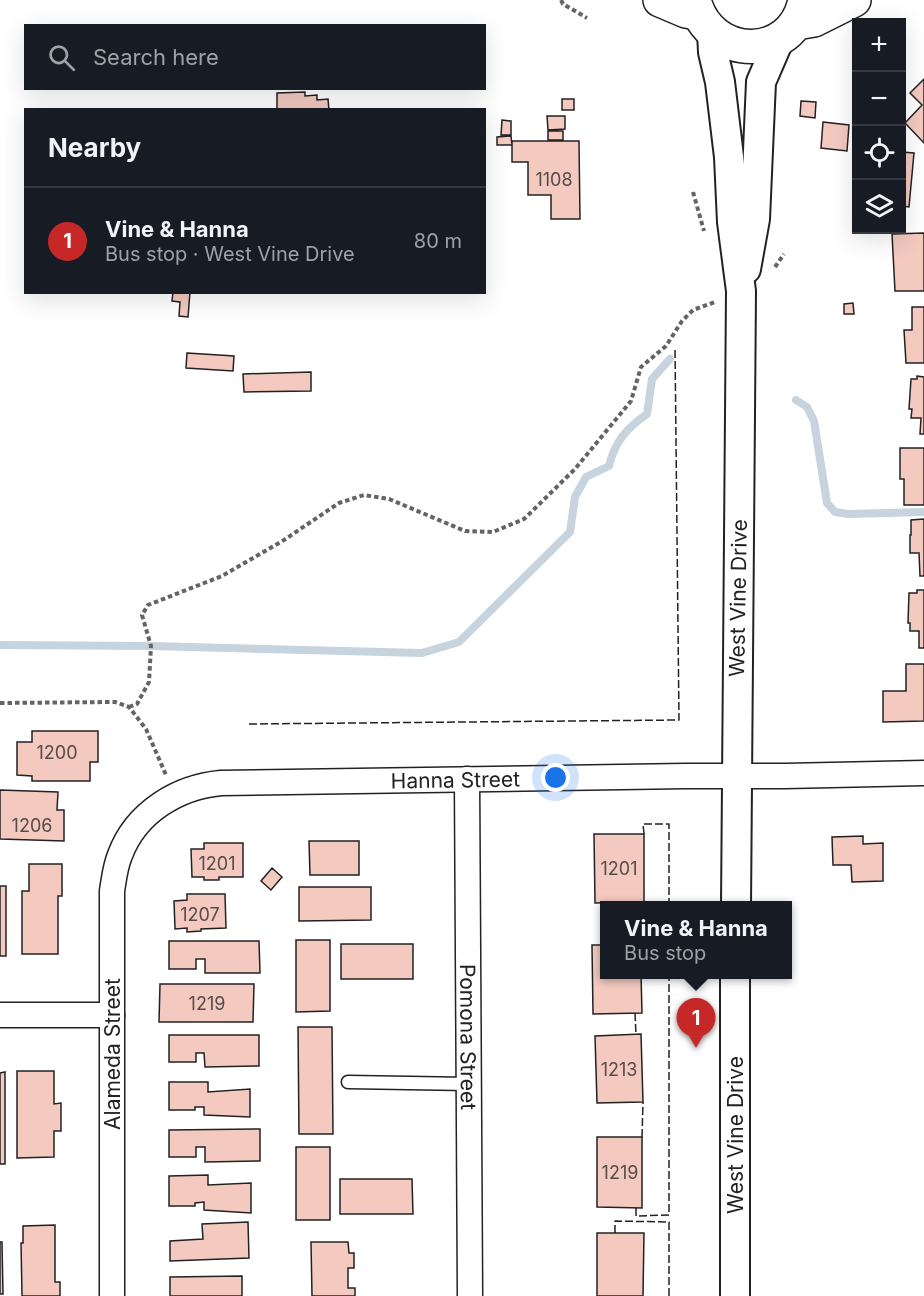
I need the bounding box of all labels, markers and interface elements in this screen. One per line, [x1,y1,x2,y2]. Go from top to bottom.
map controls [852,18,906,234]
button: + [852,18,906,72]
search box [24,24,486,90]
icon: search [45,41,78,74]
text: Search here [93,44,219,70]
button: − [852,72,906,126]
button: locate [852,126,906,180]
text: Nearby [48,132,141,163]
house number: 1108 [535,169,573,190]
button: layers [852,180,906,234]
text: Vine & Hanna [105,216,249,242]
text: 1 [63,229,72,253]
text: 80 m [414,229,462,253]
text: Bus stop · West Vine Drive [105,242,355,266]
street label: West Vine Drive [724,519,752,677]
house number: 1200 [36,742,78,763]
your location [541,763,570,792]
street label: Hanna Street [391,766,520,793]
house number: 1206 [12,815,52,836]
house number: 1201 [199,853,235,874]
house number: 1201 [601,858,637,879]
popup [600,901,792,979]
house number: 1207 [180,904,220,925]
text: Vine & Hanna [624,915,768,941]
text: Bus stop [624,941,706,965]
street label: Pomona Street [456,964,481,1110]
street label: Alameda Street [100,978,125,1130]
house number: 1219 [189,993,225,1014]
pin: 1 [676,998,716,1048]
street label: West Vine Drive [723,1056,748,1214]
house number: 1213 [601,1059,637,1080]
house number: 1219 [602,1162,638,1183]

